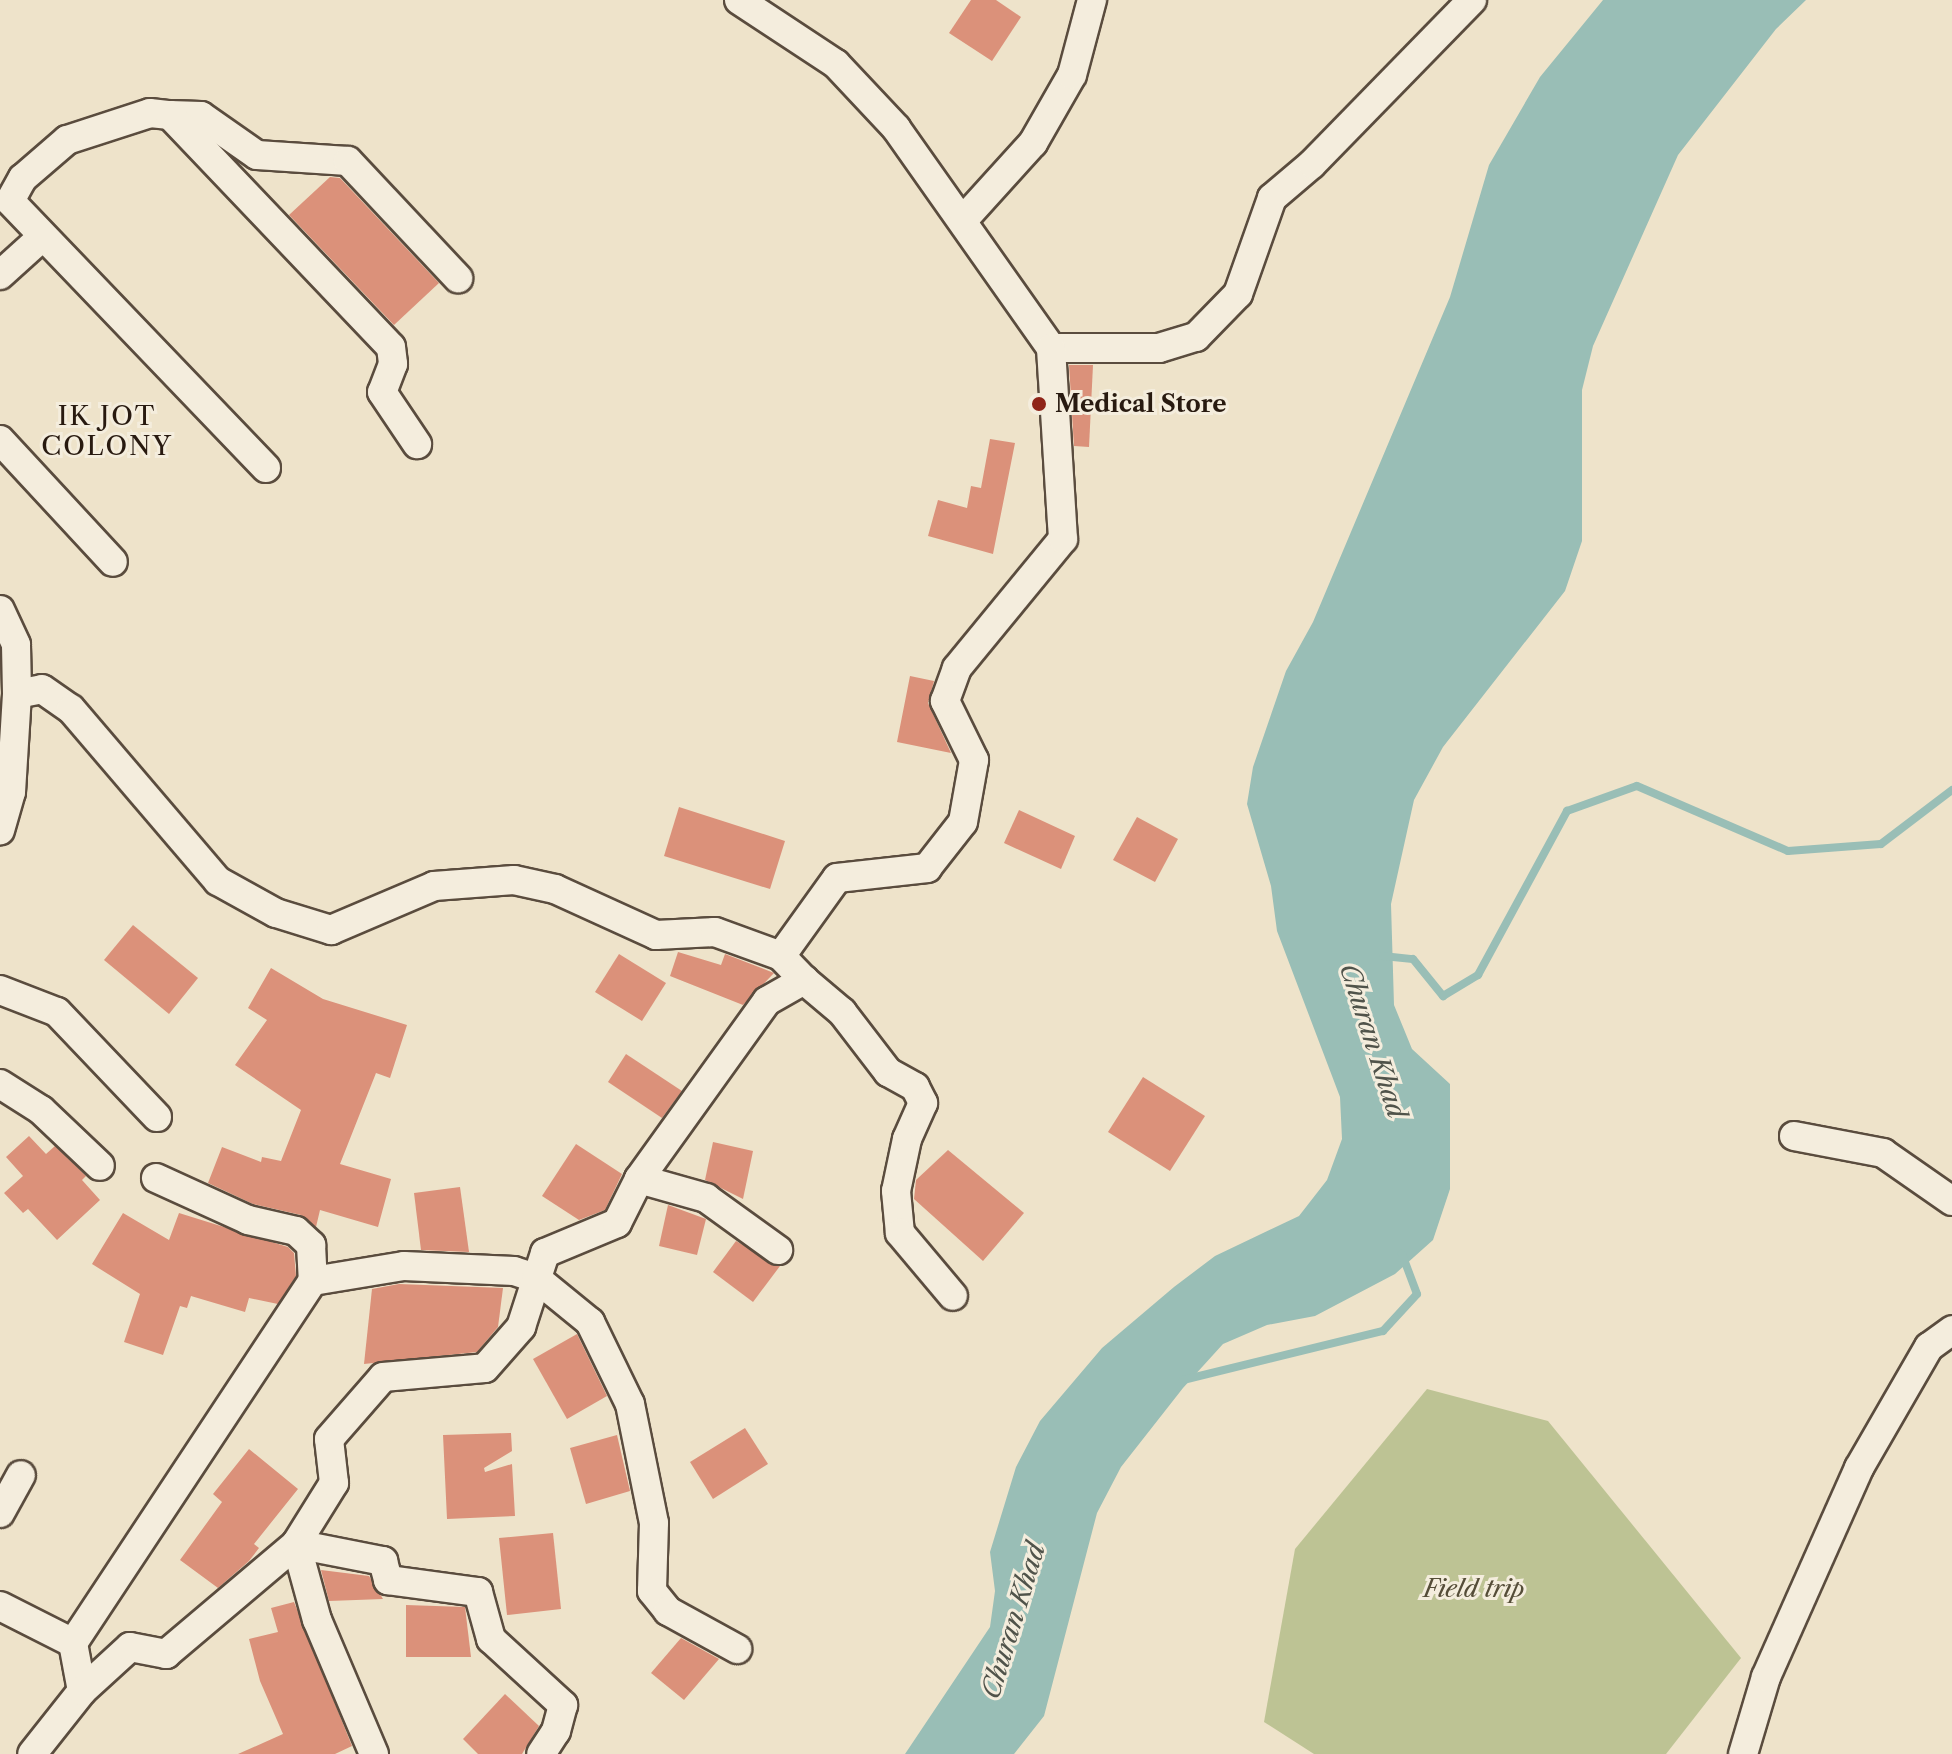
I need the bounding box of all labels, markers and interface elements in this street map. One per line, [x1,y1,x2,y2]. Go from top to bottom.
place label: Medical Store [1055,390,1226,418]
marker: Medical Store [1030,395,1048,413]
district label: IK JOT COLONY [41,401,173,462]
water label: Churan Khad [1332,960,1412,1122]
water label: Churan Khad [976,1540,1052,1702]
park label: Field trip [1424,1575,1524,1603]

